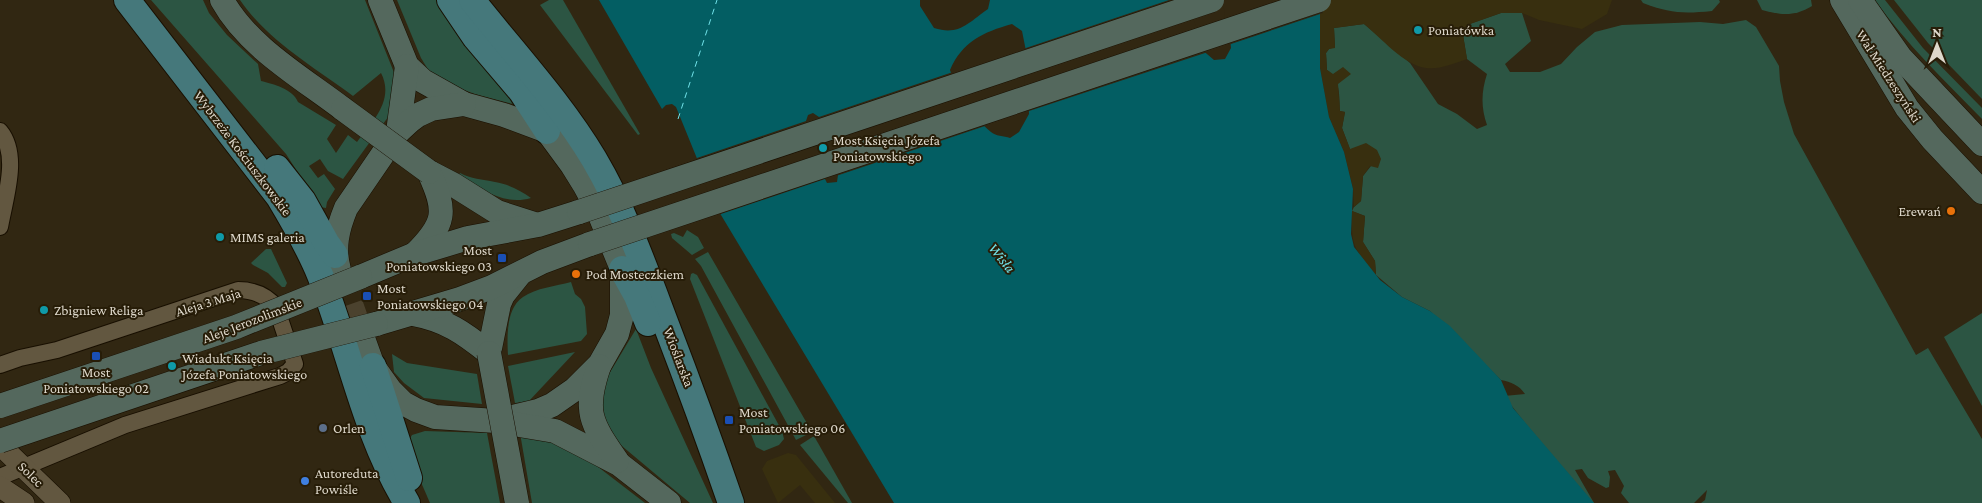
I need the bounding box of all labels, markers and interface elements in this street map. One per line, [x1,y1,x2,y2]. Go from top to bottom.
north arrow [1912,20,1962,70]
place label: Poniatówka [1428,22,1495,38]
marker: Poniatówka [1412,24,1424,36]
text: N [1932,24,1942,40]
street label: Wał Miedzeszyński [1853,27,1925,126]
street label: Wybrzeże Kościuszkowskie [191,87,295,219]
place label: Most Księcia Józefa Poniatowskiego [833,132,941,164]
marker: Most Księcia Józefa Poniatowskiego [817,142,829,154]
place label: Erewań [1898,203,1941,219]
marker: Erewań [1945,205,1957,217]
place label: MIMS galeria [230,229,305,245]
marker: MIMS galeria [214,231,226,243]
water label: Wisła [985,240,1019,276]
place label: Most Poniatowskiego 03 [386,242,492,274]
marker: Most Poniatowskiego 03 [496,252,508,264]
place label: Pod Mosteczkiem [586,266,684,282]
marker: Pod Mosteczkiem [570,268,582,280]
place label: Most Poniatowskiego 04 [377,280,483,312]
street label: Aleja 3 Maja [173,284,243,320]
marker: Most Poniatowskiego 04 [361,290,373,302]
street label: Aleje Jerozolimskie [200,294,304,347]
place label: Zbigniew Religa [54,302,144,318]
marker: Zbigniew Religa [38,304,50,316]
street label: Wioślarska [660,325,698,389]
marker: Most Poniatowskiego 02 [90,350,102,362]
place label: Wiadukt Księcia Józefa Poniatowskiego [180,350,307,382]
marker: Wiadukt Księcia Józefa Poniatowskiego [166,360,178,372]
place label: Most Poniatowskiego 02 [43,364,149,396]
place label: Most Poniatowskiego 06 [739,404,845,436]
marker: Most Poniatowskiego 06 [723,414,735,426]
place label: Orlen [333,420,365,436]
marker: Orlen [317,422,329,434]
street label: Solec [15,458,47,490]
place label: Autoreduta Powiśle [315,465,379,497]
marker: Autoreduta Powiśle [299,475,311,487]

